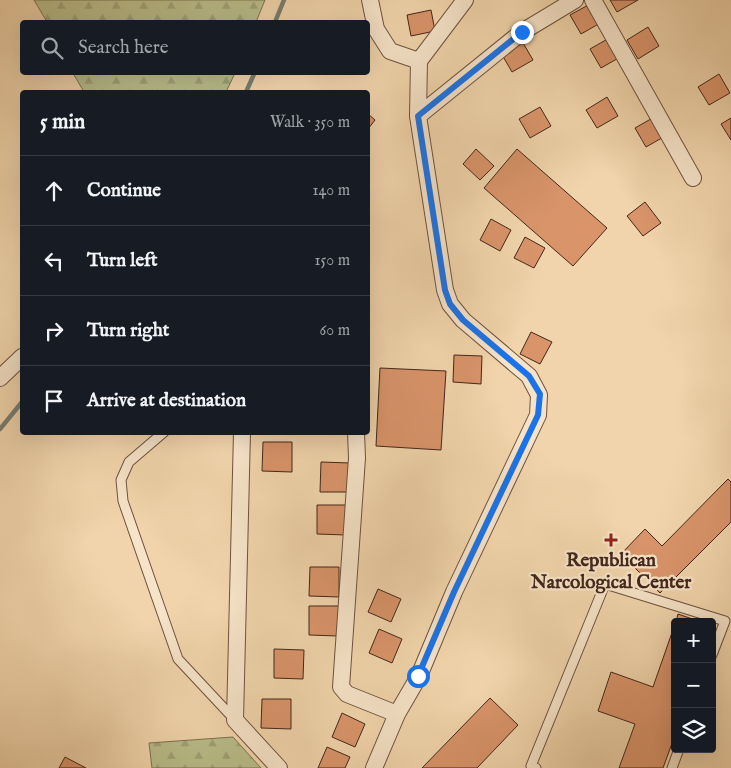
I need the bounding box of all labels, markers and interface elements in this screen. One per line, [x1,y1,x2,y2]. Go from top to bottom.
search box [20,20,370,75]
route end [511,21,534,44]
icon: search [38,34,66,62]
text: Search here [78,36,169,60]
text: 5 min [40,109,85,136]
text: Walk · 350 m [270,113,350,133]
icon: ahead [40,177,68,205]
text: Continue [87,179,161,203]
text: 140 m [312,181,350,201]
icon: left [40,247,68,275]
text: Turn left [87,249,158,273]
text: 150 m [315,251,350,271]
icon: right [40,317,68,345]
text: Turn right [87,319,169,343]
text: 60 m [320,321,350,341]
icon: arrive [40,387,68,415]
text: Arrive at destination [87,389,246,413]
marker: Republican Narcological Center [604,533,618,547]
place label: Republican Narcological Center [530,549,692,595]
map controls [671,618,716,753]
button: + [671,618,716,663]
button: − [671,663,716,708]
route start [407,665,430,688]
button: layers [671,708,716,753]

